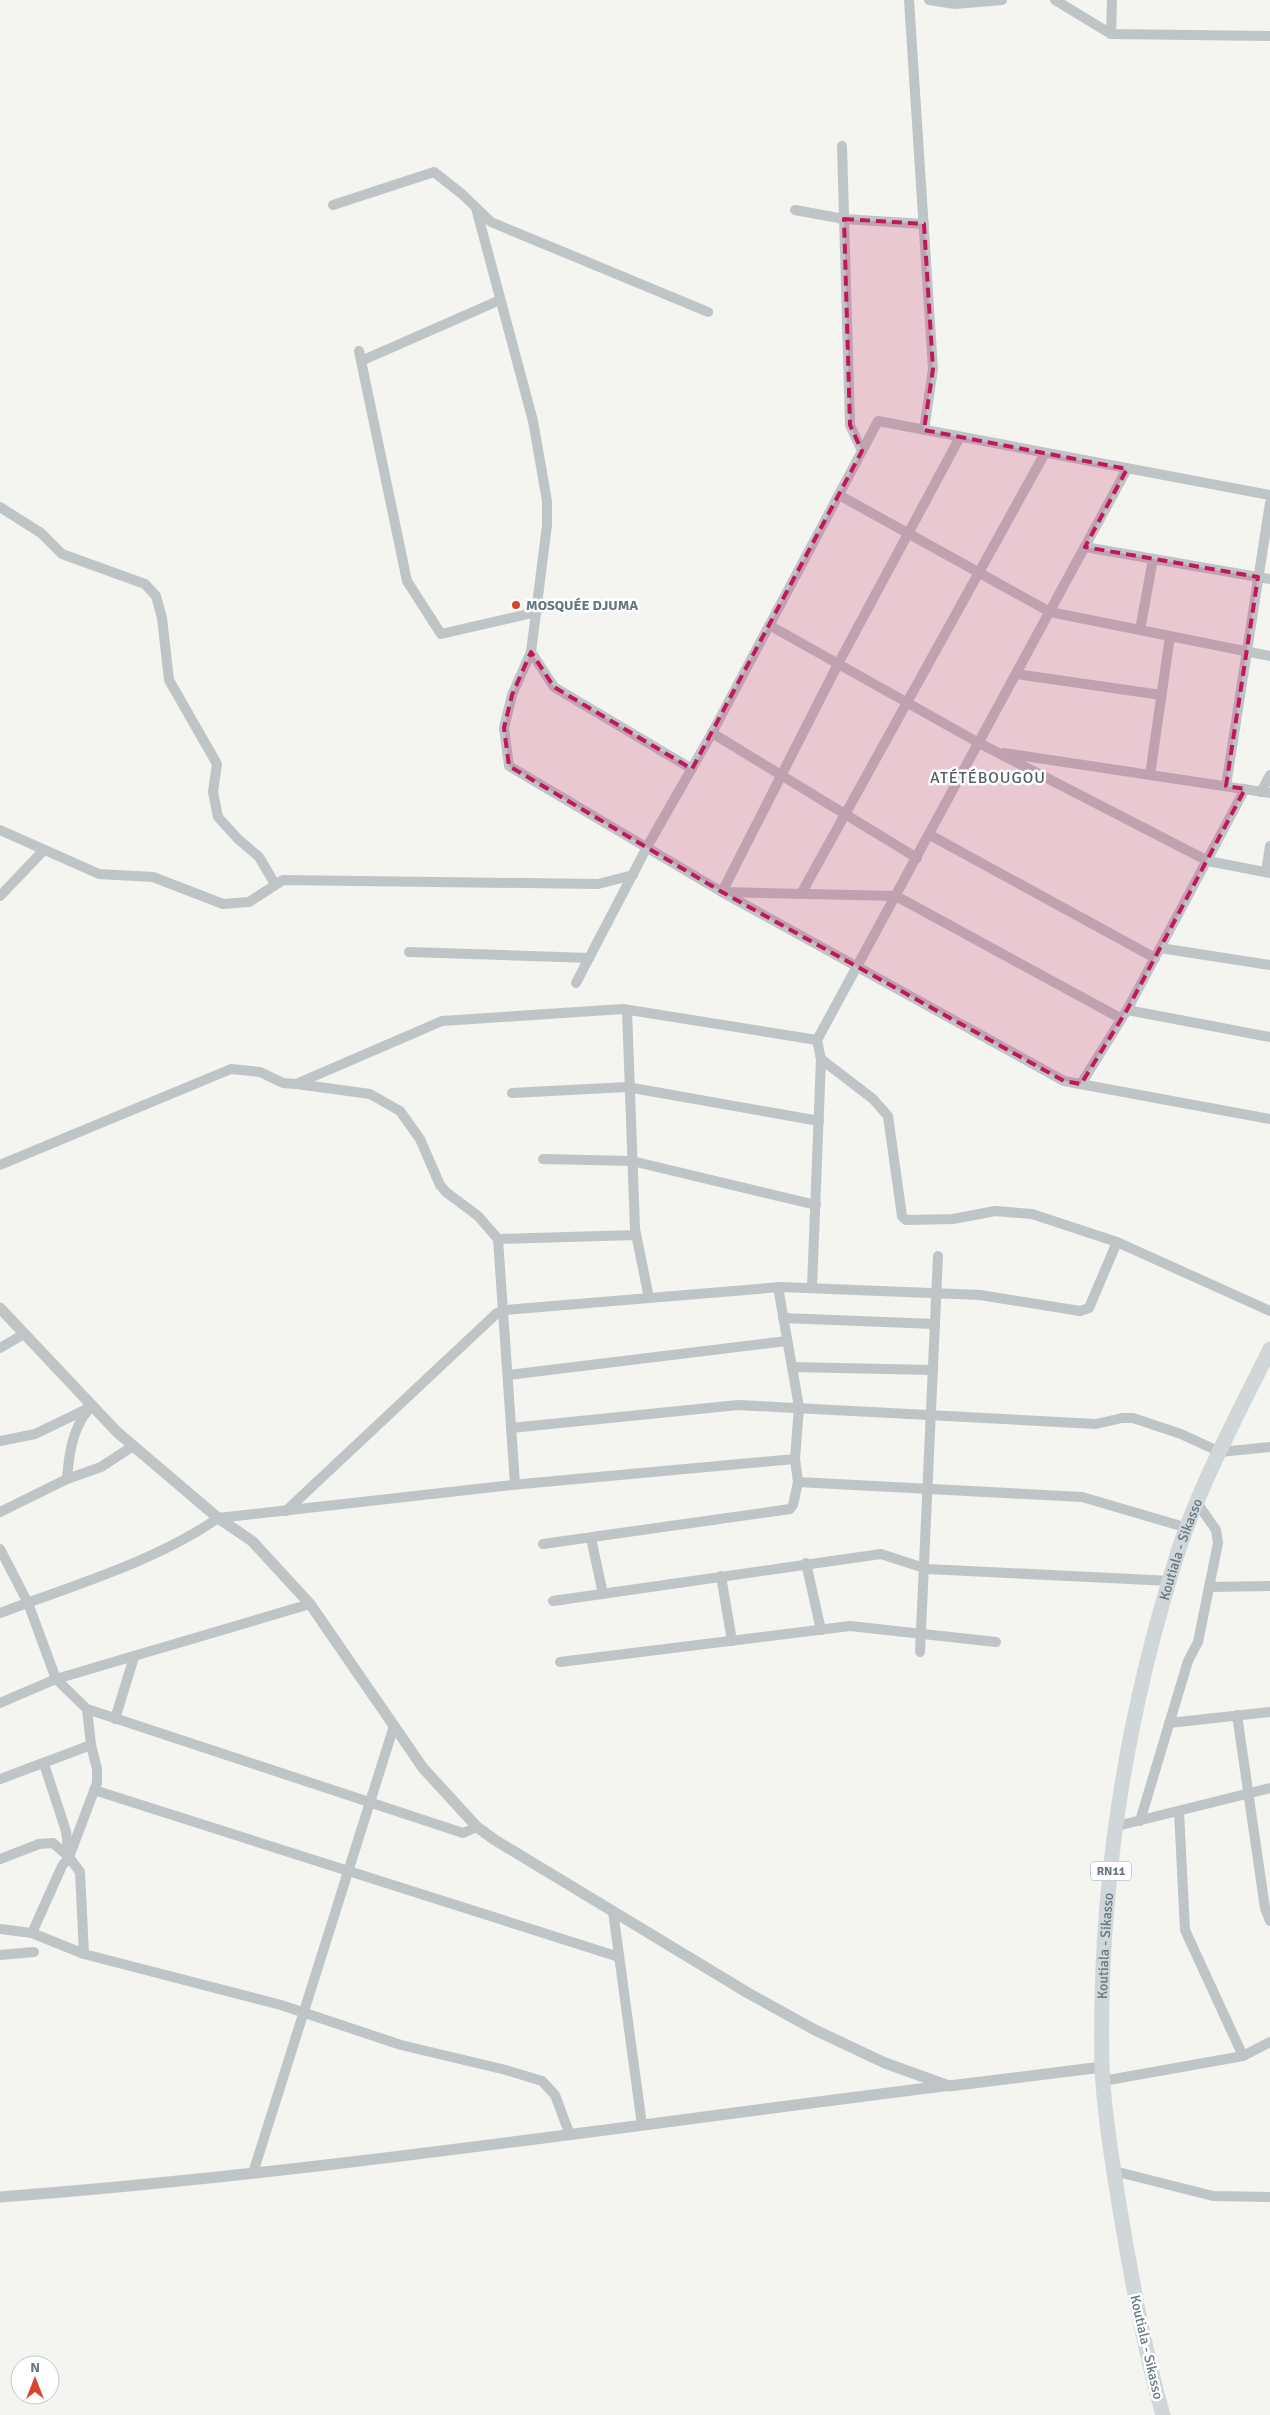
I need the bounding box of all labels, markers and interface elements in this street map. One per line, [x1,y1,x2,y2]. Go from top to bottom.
place label: MOSQUÉE DJUMA [526,597,638,614]
marker: MOSQUÉE DJUMA [510,599,522,611]
district label: ATÉTÉBOUGOU [930,768,1046,788]
street label: Koutiala - Sikasso [1156,1496,1206,1602]
road number: RN11 [1091,1862,1131,1880]
street label: Koutiala - Sikasso [1094,1892,1117,1999]
street label: Koutiala - Sikasso [1126,2293,1167,2401]
north arrow [10,2355,60,2405]
text: N [30,2359,40,2376]

